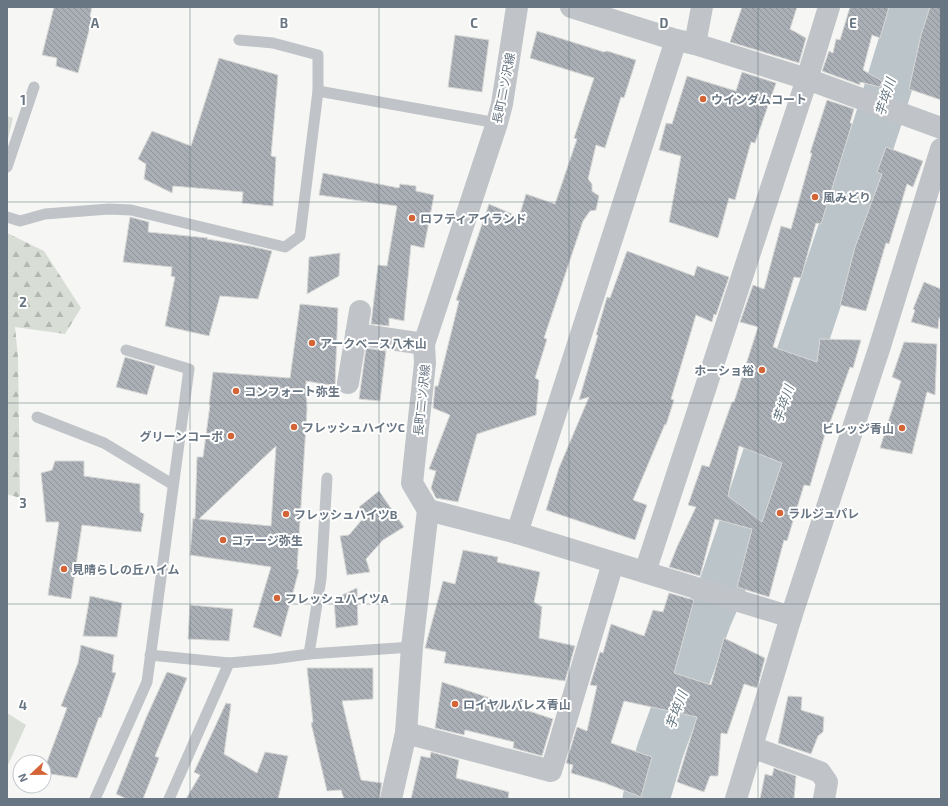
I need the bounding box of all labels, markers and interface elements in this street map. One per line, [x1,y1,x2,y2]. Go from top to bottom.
text: A [91,15,100,31]
text: B [280,15,288,31]
text: C [470,15,478,31]
text: D [660,15,669,31]
text: E [849,15,857,31]
street label: 長町二ツ沢線 [489,51,517,125]
water label: 芋埣川 [872,74,899,118]
text: 1 [20,92,26,108]
place label: ウインダムコート [711,92,807,106]
marker: ウインダムコート [698,94,708,104]
place label: 風みどり [823,190,871,204]
marker: 風みどり [810,192,820,202]
place label: ロフティアイランド [420,211,527,225]
marker: ロフティアイランド [407,213,417,223]
text: 2 [19,294,27,310]
place label: アークベース八木山 [320,336,427,350]
marker: アークベース八木山 [307,338,317,348]
street label: 長町二ツ沢線 [410,363,432,437]
place label: ホーショ裕 [694,363,754,377]
marker: ホーショ裕 [757,365,767,375]
water label: 芋埣川 [769,381,798,425]
place label: コンフォート弥生 [244,384,340,398]
marker: コンフォート弥生 [231,386,241,396]
place label: フレッシュハイツC [302,420,405,434]
place label: ビレッジ青山 [822,421,894,435]
marker: フレッシュハイツC [289,422,299,432]
marker: ビレッジ青山 [897,423,907,433]
place label: グリーンコーポ [140,429,223,443]
marker: グリーンコーポ [226,431,236,441]
text: 3 [19,495,27,511]
place label: ラルジュパレ [788,506,859,520]
place label: フレッシュハイツB [294,507,398,521]
marker: ラルジュパレ [775,508,785,518]
marker: フレッシュハイツB [281,509,291,519]
place label: コテージ弥生 [231,533,303,547]
marker: コテージ弥生 [218,535,228,545]
place label: 見晴らしの丘ハイム [72,562,180,576]
marker: 見晴らしの丘ハイム [59,564,69,574]
place label: フレッシュハイツA [285,591,389,605]
marker: フレッシュハイツA [272,593,282,603]
water label: 芋埣川 [662,687,691,731]
text: 4 [19,697,27,713]
place label: ロイヤルパレス青山 [463,697,571,711]
marker: ロイヤルパレス青山 [450,699,460,709]
north arrow [12,754,52,794]
text: N [15,772,30,784]

